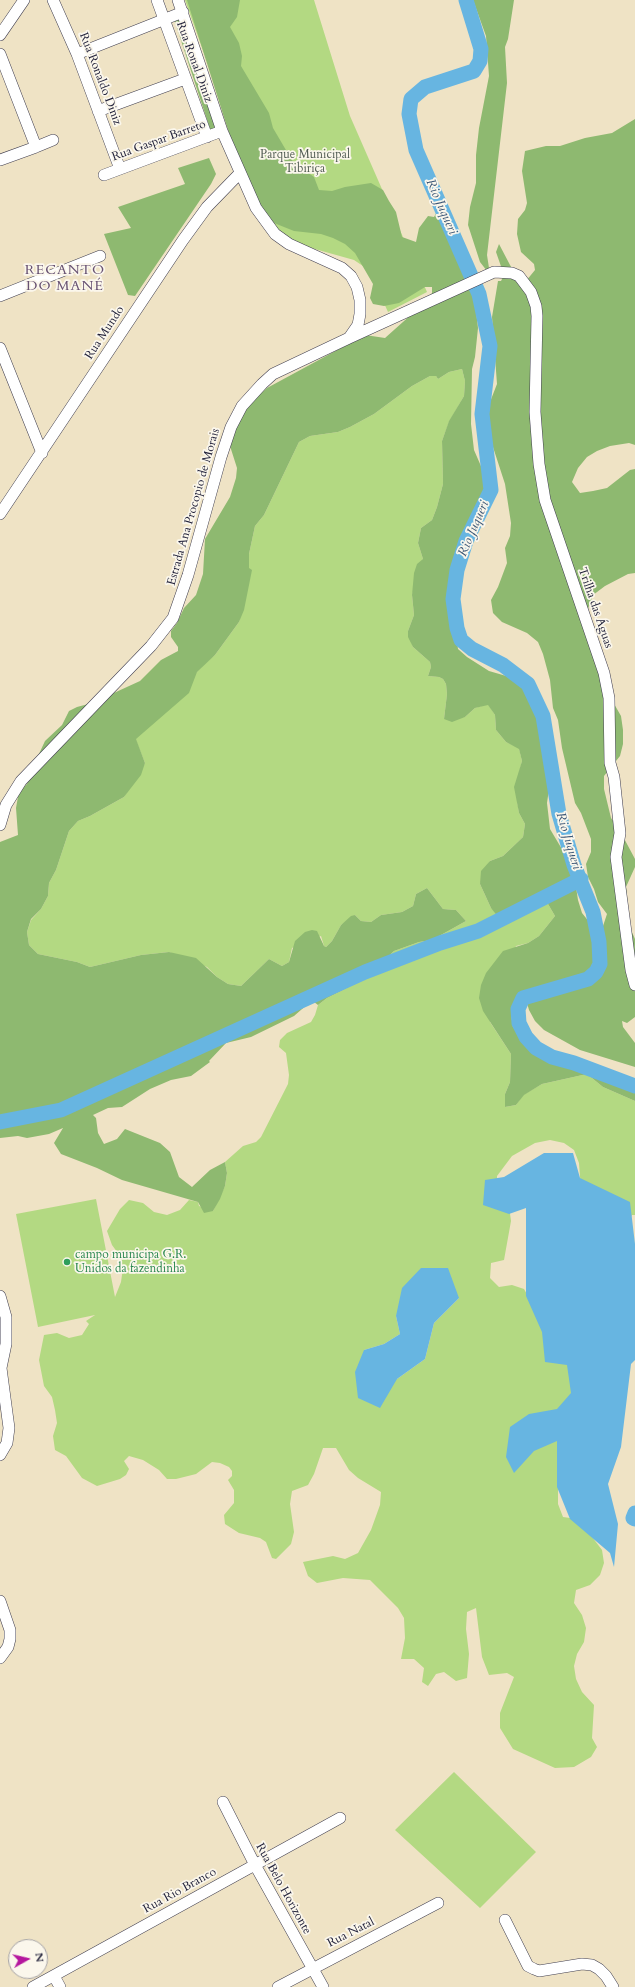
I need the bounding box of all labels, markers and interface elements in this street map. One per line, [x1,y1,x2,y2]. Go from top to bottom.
street label: Rua Ronal Diniz [173,20,215,104]
street label: Rua Ronaldo Diniz [76,31,124,127]
street label: Rua Gaspar Barreto [110,117,208,165]
park label: Parque Municipal Tibiriça [260,148,350,176]
water label: Rio Juqueri [422,177,460,237]
district label: RECANTO DO MANÉ [25,263,105,296]
street label: Rua Mundo [82,304,128,362]
street label: Estrada Ana Procopio de Morais [165,427,223,587]
water label: Rio Juqueri [455,499,493,559]
street label: Trilha das Águas [574,566,616,650]
water label: Rio Juqueri [552,811,584,871]
place label: campo municipa G.R. Unidos da fazendinha [75,1248,186,1276]
marker: campo municipa G.R. Unidos da fazendinha [62,1257,72,1267]
street label: Rua Belo Horizonte [252,1841,314,1937]
street label: Rua Rio Branco [141,1865,219,1917]
street label: Rua Natal [325,1915,377,1951]
north arrow [8,1939,48,1979]
text: N [31,1952,47,1963]

